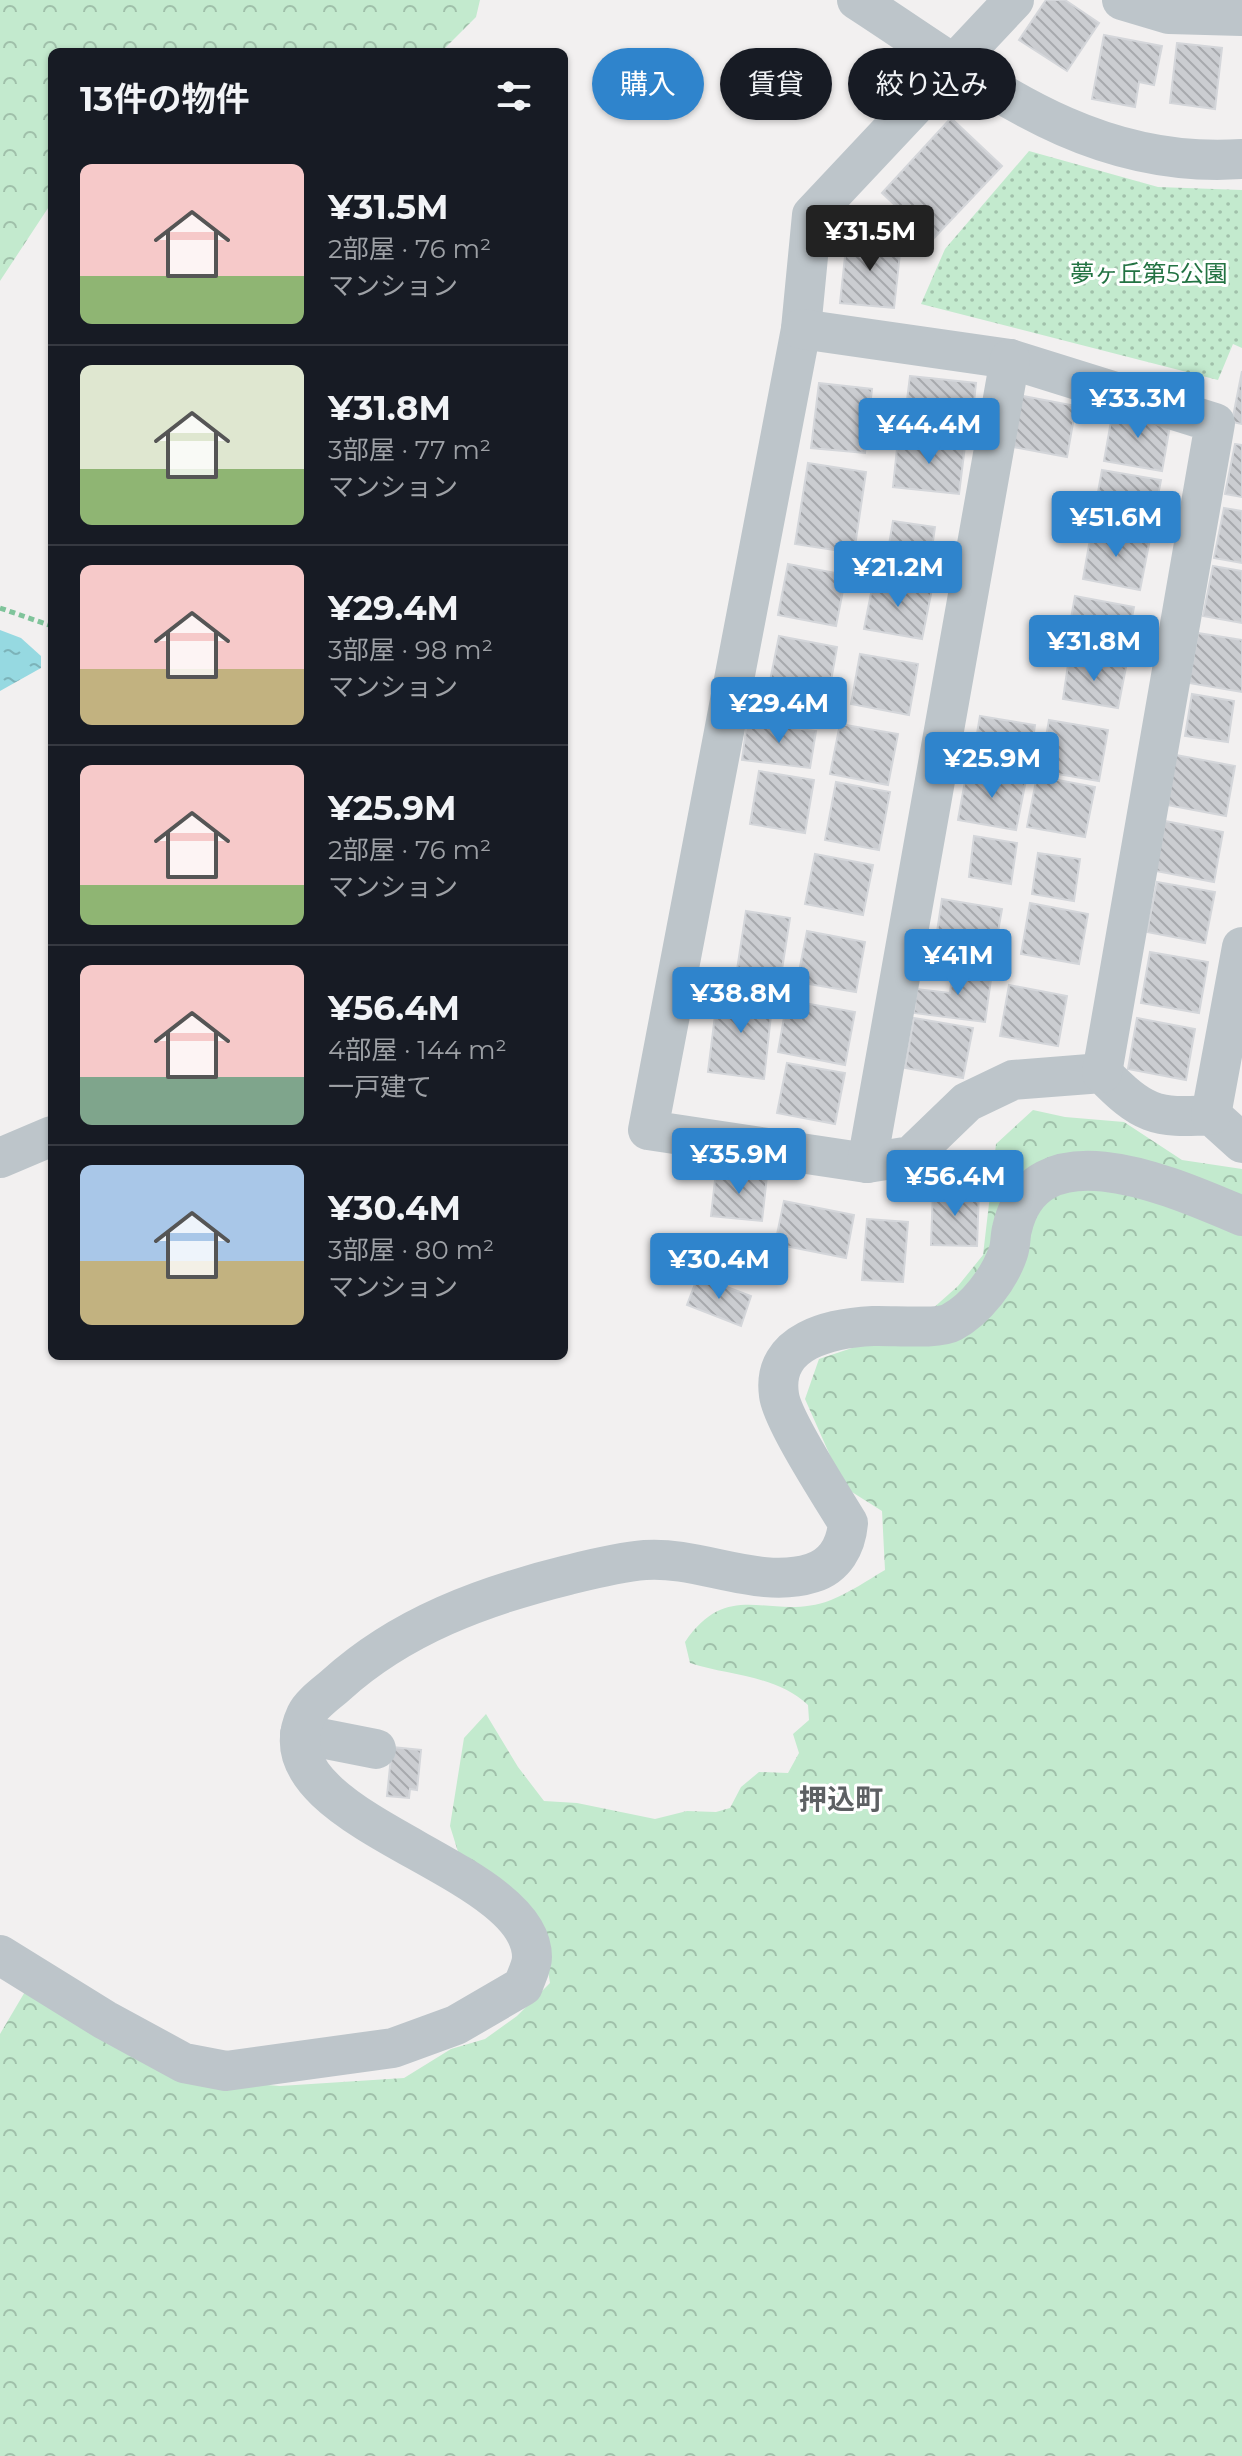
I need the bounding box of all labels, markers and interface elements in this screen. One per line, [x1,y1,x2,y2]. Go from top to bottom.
chip: 購入 [592,48,704,120]
chip: 賃貸 [720,48,832,120]
chip: 絞り込み [848,48,1016,120]
icon: filters [492,74,536,118]
text: 13件の物件 [80,78,249,120]
text: ¥31.5M [328,186,448,228]
icon: home [144,196,240,292]
pin: ¥31.5M [805,205,935,273]
text: ¥31.5M [824,215,916,247]
text: 2部屋 · 76 m² [328,233,491,265]
park label: 夢ヶ丘第5公園 [1070,259,1228,288]
text: マンション [328,270,458,302]
pin: ¥33.3M [1073,372,1203,440]
text: ¥33.3M [1089,382,1187,414]
text: ¥31.8M [328,387,451,429]
icon: home [144,397,240,493]
pin: ¥44.4M [864,398,994,466]
text: ¥44.4M [877,408,981,440]
text: 3部屋 · 77 m² [328,434,491,466]
text: マンション [328,471,458,503]
pin: ¥51.6M [1051,491,1181,559]
text: ¥51.6M [1070,501,1162,533]
pin: ¥21.2M [833,541,963,609]
text: ¥21.2M [852,551,944,583]
text: ¥29.4M [328,587,459,629]
icon: home [144,597,240,693]
pin: ¥31.8M [1029,615,1159,683]
text: ¥31.8M [1047,625,1141,657]
text: 3部屋 · 98 m² [328,634,493,666]
text: マンション [328,671,458,703]
pin: ¥29.4M [714,677,844,745]
text: ¥29.4M [729,687,829,719]
pin: ¥25.9M [927,732,1057,800]
text: ¥25.9M [943,742,1041,774]
text: ¥25.9M [328,787,456,829]
icon: home [144,797,240,893]
text: 2部屋 · 76 m² [328,834,491,866]
text: マンション [328,871,458,903]
pin: ¥41M [911,929,1005,997]
text: ¥41M [922,939,994,971]
pin: ¥38.8M [676,967,806,1035]
text: ¥38.8M [690,977,792,1009]
text: ¥56.4M [328,987,460,1029]
icon: home [144,997,240,1093]
text: 4部屋 · 144 m² [328,1034,507,1066]
text: 一戸建て [328,1071,432,1103]
pin: ¥35.9M [674,1128,804,1196]
text: ¥35.9M [690,1138,788,1170]
pin: ¥56.4M [890,1150,1020,1218]
text: ¥56.4M [905,1160,1005,1192]
text: ¥30.4M [328,1187,461,1229]
icon: home [144,1197,240,1293]
pin: ¥30.4M [654,1233,784,1301]
text: 3部屋 · 80 m² [328,1234,494,1266]
text: ¥30.4M [668,1243,770,1275]
text: マンション [328,1271,458,1303]
district label: 押込町 [799,1782,883,1816]

